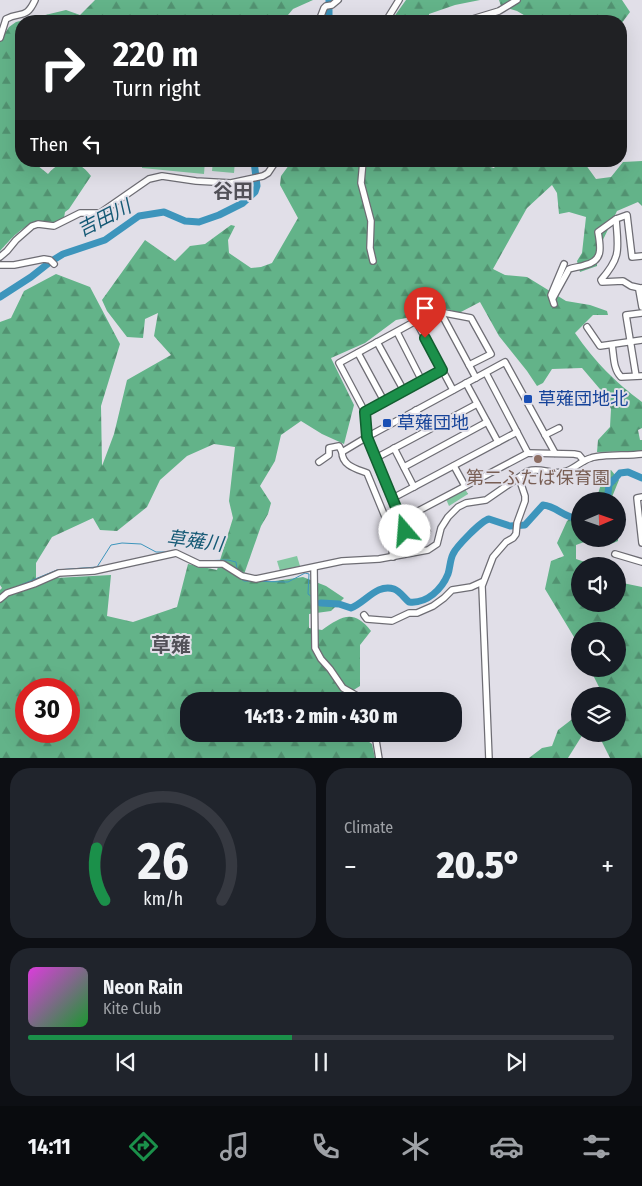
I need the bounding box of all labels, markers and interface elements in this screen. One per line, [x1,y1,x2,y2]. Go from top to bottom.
text: 220 m [113,33,199,75]
icon: right [30,35,95,100]
text: Turn right [113,75,201,102]
icon: left [78,130,106,158]
text: Then [30,133,68,156]
district label: 谷田 [213,179,253,203]
water label: 吉田川 [73,194,136,241]
pin [404,287,446,338]
icon: arrive [411,294,439,322]
place label: 草薙団地北 [538,388,628,410]
marker: 草薙団地北 [522,393,534,405]
place label: 草薙団地 [397,412,469,434]
marker: 草薙団地 [381,417,393,429]
marker: 第二ふたば保育園 [532,453,544,465]
place label: 第二ふたば保育園 [466,467,610,489]
north arrow [571,492,626,548]
map controls [571,492,626,742]
position arrow [378,504,430,556]
water label: 草薙川 [165,526,227,556]
button: sound [571,557,626,612]
button: search [571,622,626,677]
district label: 草薙 [151,633,191,657]
speed limit sign: 30 [15,678,80,743]
button: layers [571,687,626,742]
text: 14:13 · 2 min · 430 m [244,705,398,728]
text: Climate [344,818,393,837]
text: 26 [136,830,189,893]
text: 20.5° [437,842,521,888]
text: − [344,850,357,883]
text: + [601,850,614,883]
text: km/h [143,888,183,910]
text: Neon Rain [103,976,183,999]
text: Kite Club [103,999,161,1018]
icon: previous [112,1048,140,1076]
icon: pause [307,1048,335,1076]
icon: next [502,1048,530,1076]
icon: directions [126,1129,161,1164]
icon: music [217,1129,252,1164]
icon: phone [308,1129,343,1164]
icon: climate [398,1129,433,1164]
icon: car [489,1129,524,1164]
icon: filters [579,1129,614,1164]
text: 14:11 [28,1133,71,1160]

